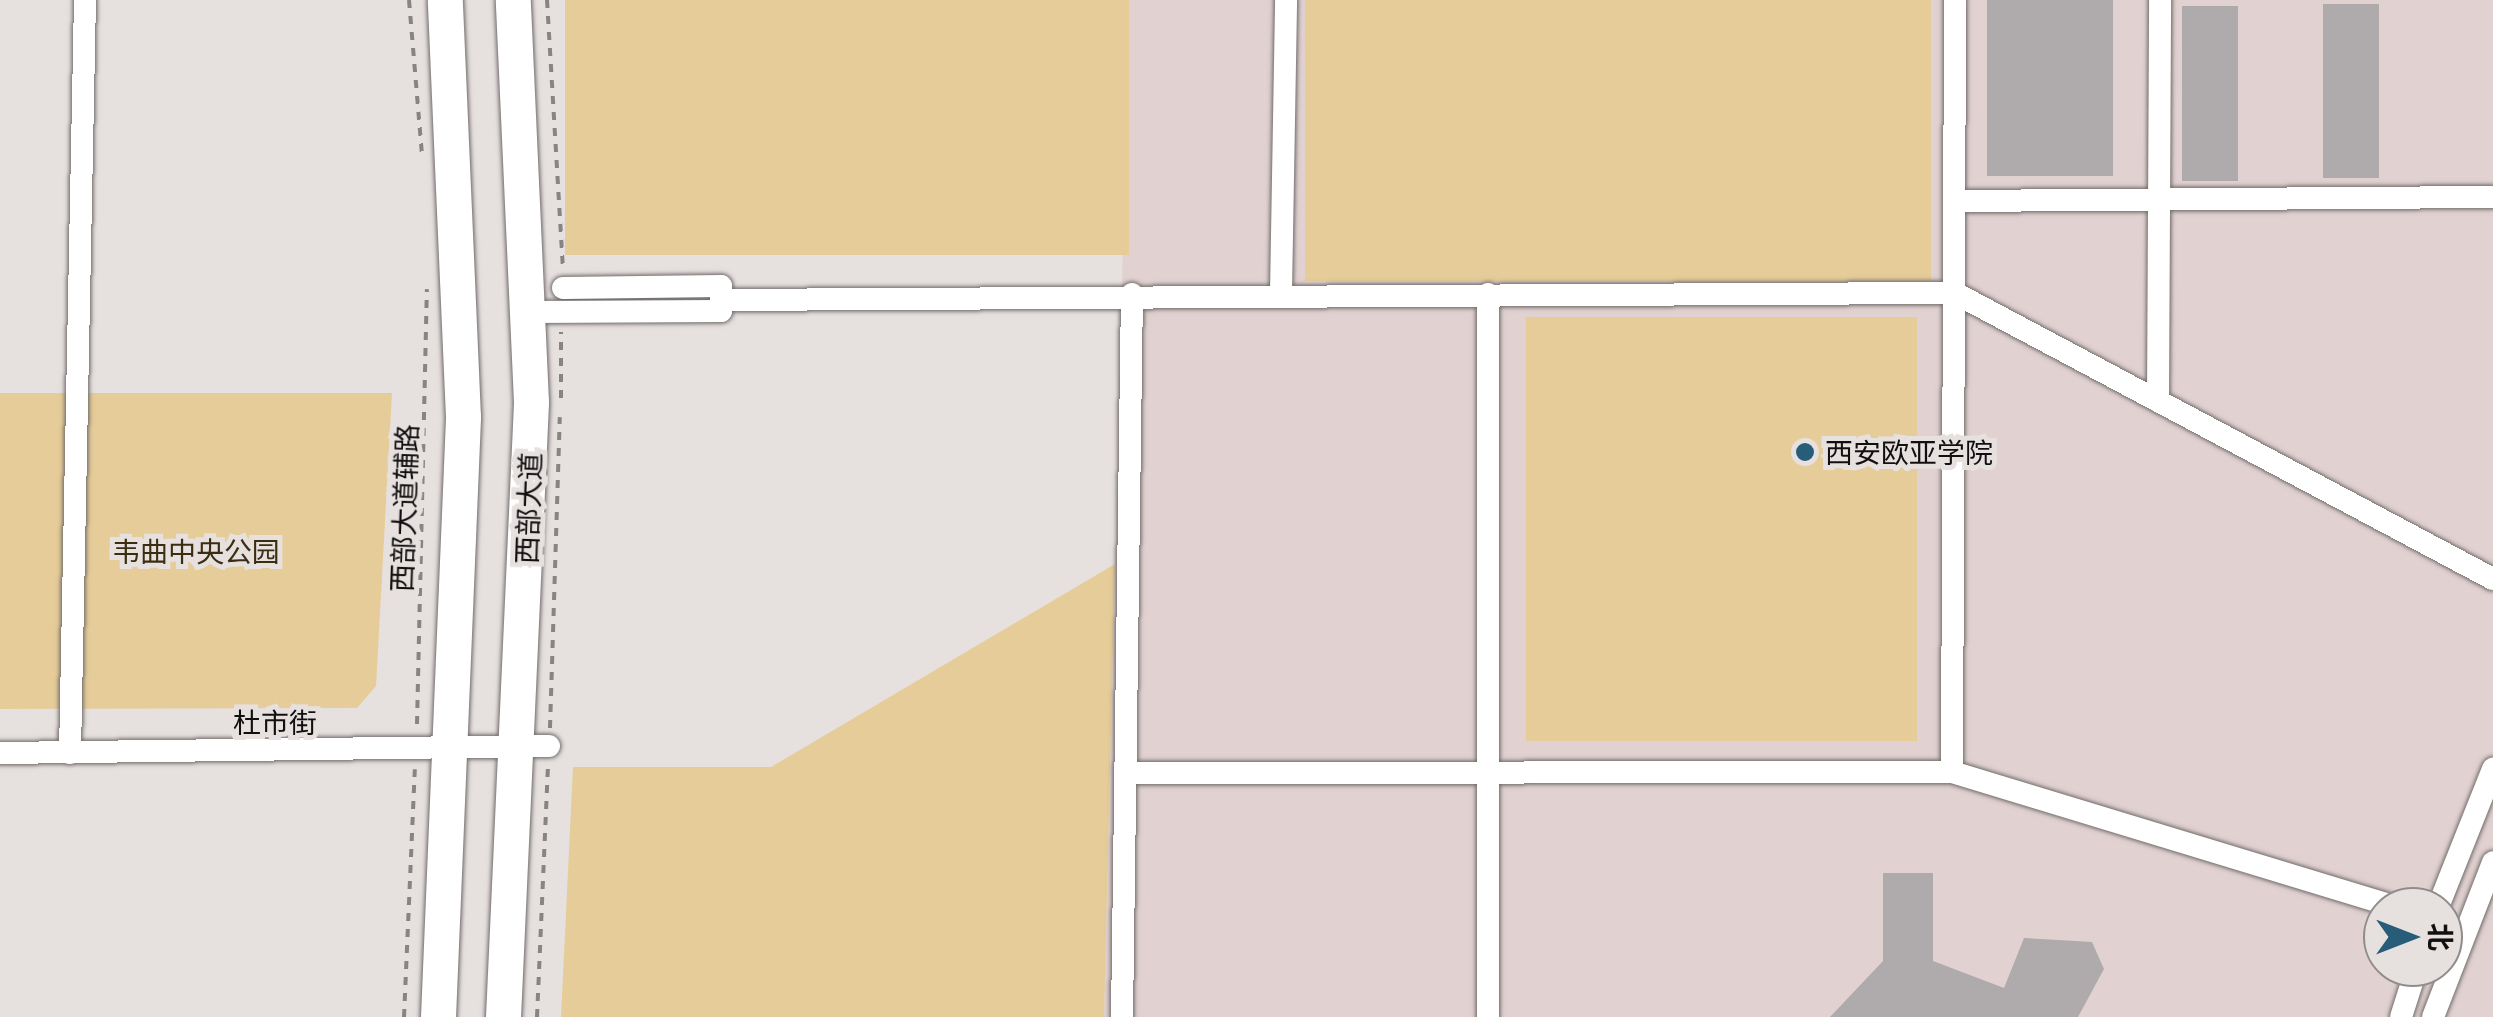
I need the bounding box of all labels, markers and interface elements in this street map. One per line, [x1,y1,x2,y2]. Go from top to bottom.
street label: 西部大道辅路 [384,423,424,593]
place label: 西安欧亚学院 [1825,435,1993,469]
marker: 西安欧亚学院 [1794,441,1816,463]
street label: 西部大道 [509,451,547,565]
park label: 韦曲中央公园 [112,534,280,568]
street label: 杜市街 [233,705,317,739]
north arrow [2363,887,2463,987]
text: 北 [2422,923,2460,951]

